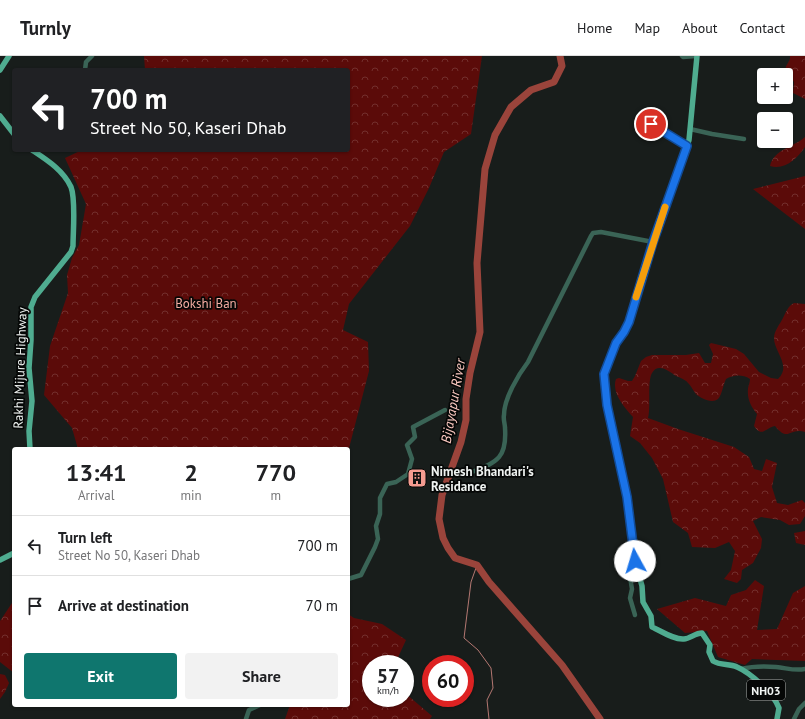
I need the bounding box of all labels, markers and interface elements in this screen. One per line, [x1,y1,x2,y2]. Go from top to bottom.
text: Turnly [20,16,71,40]
text: Home [577,19,612,37]
text: Map [634,19,660,37]
text: About [682,19,718,37]
text: Contact [740,19,785,37]
map controls [757,68,793,148]
button: + [757,68,793,104]
text: 700 m [90,80,167,117]
icon: left [24,84,76,136]
pin [634,107,668,141]
button: − [757,112,793,148]
icon: arrive [640,113,662,135]
text: Street No 50, Kaseri Dhab [90,116,287,139]
park label: Bokshi Ban [175,295,237,312]
street label: Rakhi Mijure Highway [9,307,31,429]
water label: Bijayapur River [437,356,470,445]
text: 13:41 [66,457,127,488]
text: 2 [184,457,198,488]
text: 770 [255,457,296,488]
place label: Nimesh Bhandari's Residance [431,463,534,495]
building icon: Nimesh Bhandari's Residance [406,467,428,489]
text: Arrival [78,487,114,504]
text: min [180,487,202,504]
text: m [271,487,281,504]
text: Turn left [58,528,112,547]
icon: left [24,535,46,557]
text: 700 m [297,536,338,555]
position arrow [614,540,656,582]
text: Street No 50, Kaseri Dhab [58,547,200,564]
icon: arrive [24,595,46,617]
text: Arrive at destination [58,596,189,615]
text: 70 m [305,596,338,615]
button: Exit [24,653,177,699]
button: Share [185,653,338,699]
speed limit sign: 60 [422,655,474,707]
text: 57 [377,663,399,689]
road number: NH03 [747,680,785,700]
text: km/h [377,684,399,697]

